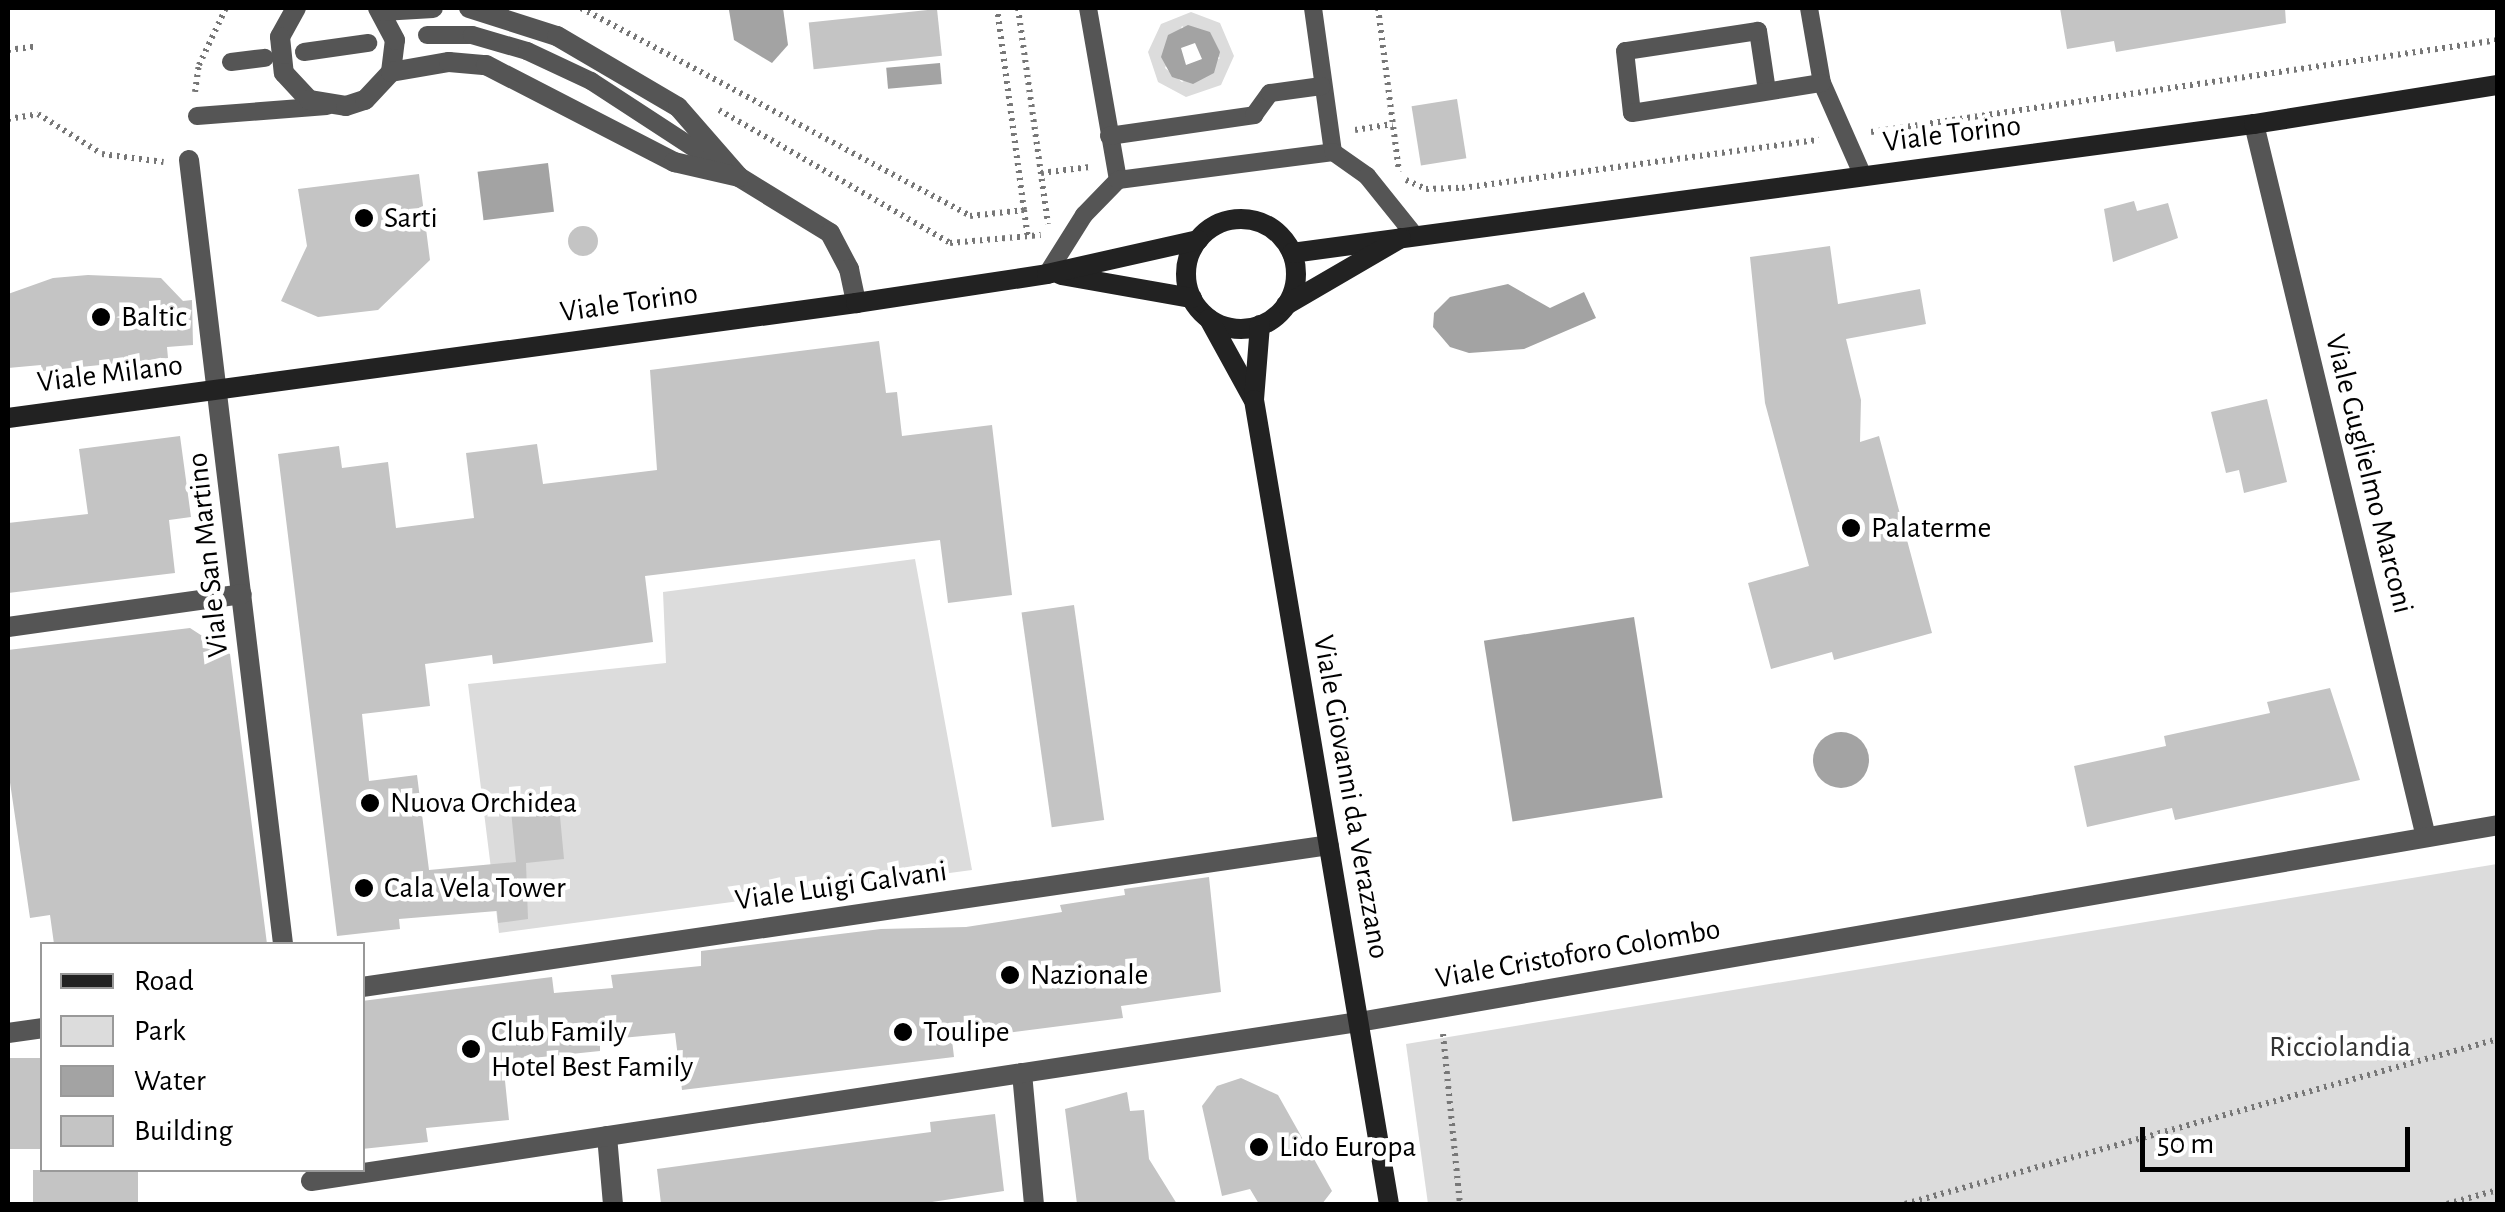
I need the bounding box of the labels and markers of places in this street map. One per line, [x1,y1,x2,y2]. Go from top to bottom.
place label: Sarti [384,200,438,236]
marker: Sarti [353,207,375,229]
place label: Baltic [121,299,187,335]
marker: Baltic [90,306,112,328]
place label: Palaterme [1871,510,1991,546]
marker: Palaterme [1840,517,1862,539]
place label: Nuova Orchidea [390,785,577,821]
marker: Nuova Orchidea [359,792,381,814]
place label: Cala Vela Tower [384,870,566,906]
marker: Cala Vela Tower [353,877,375,899]
place label: Nazionale [1030,957,1148,993]
marker: Nazionale [999,964,1021,986]
place label: Club Family Hotel Best Family [491,1014,693,1084]
place label: Toulipe [923,1014,1010,1050]
marker: Toulipe [892,1021,914,1043]
marker: Club Family Hotel Best Family [460,1038,482,1060]
place label: Lido Europa [1279,1129,1416,1165]
marker: Lido Europa [1248,1136,1270,1158]

